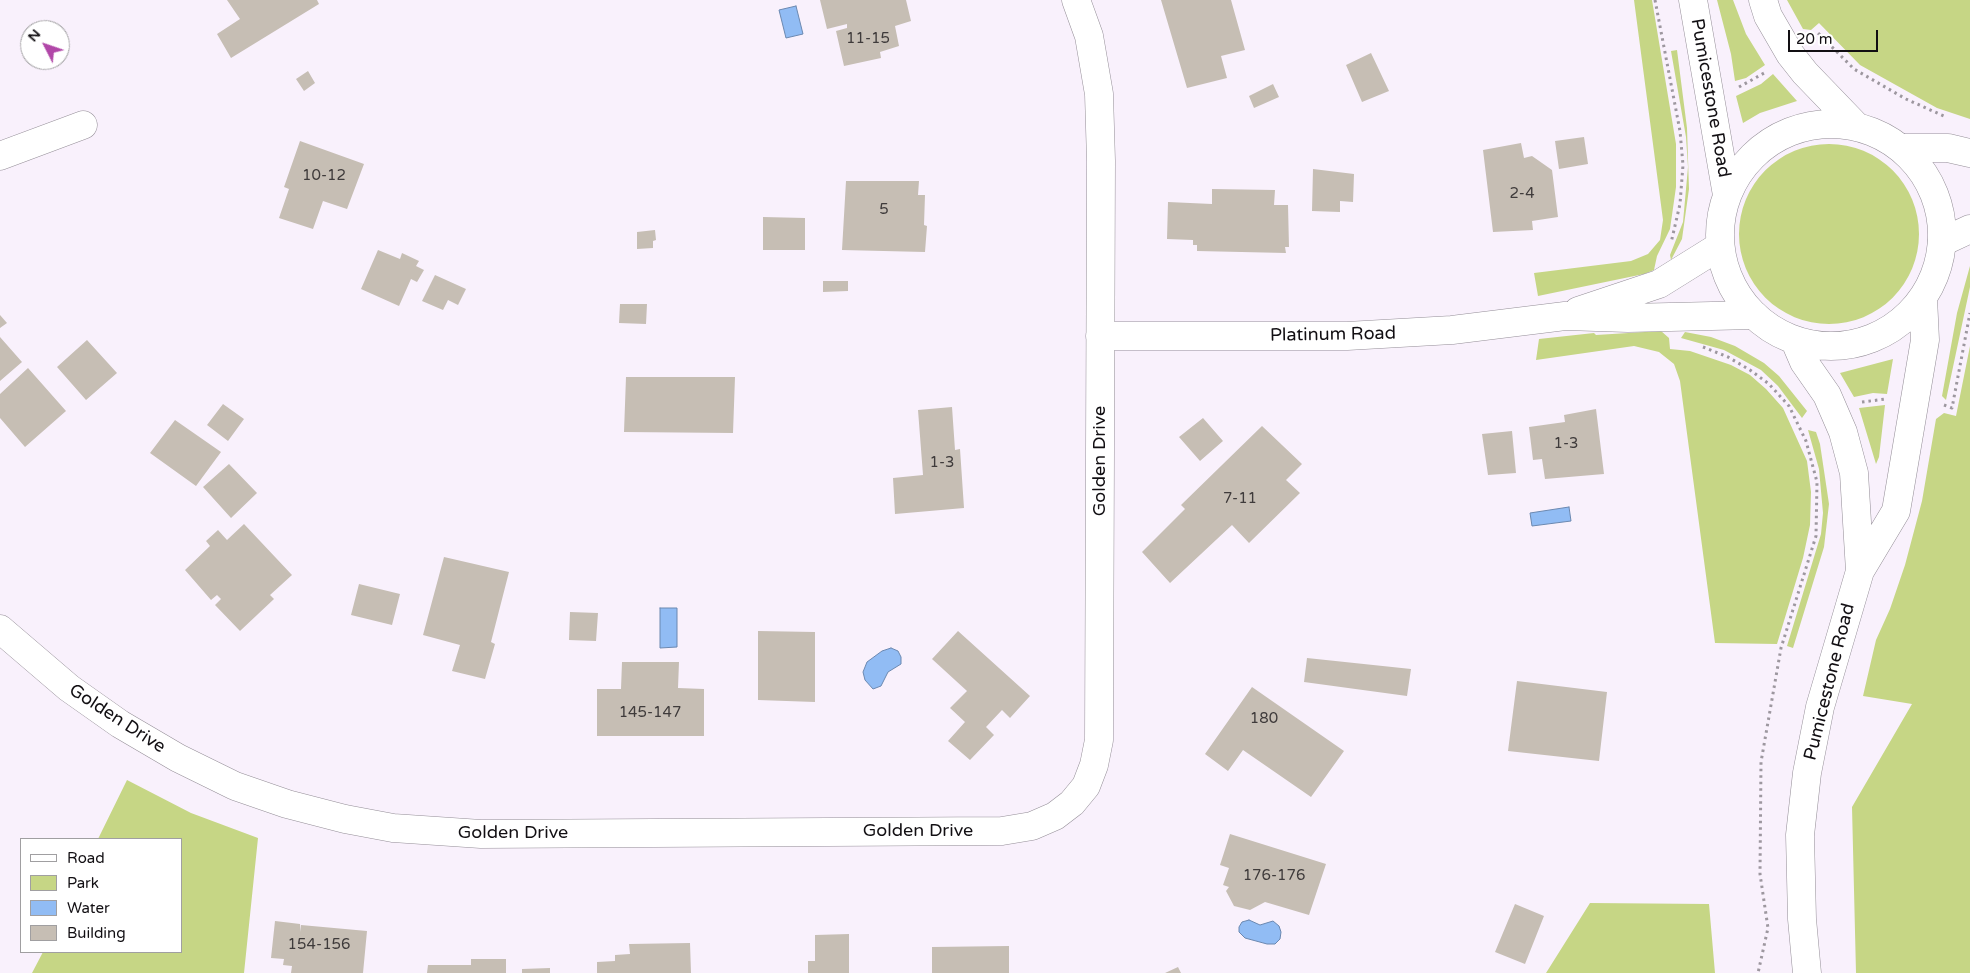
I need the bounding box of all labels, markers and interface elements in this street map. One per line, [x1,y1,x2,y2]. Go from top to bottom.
street label: Pumicestone Road [1685,17,1735,179]
north arrow [20,20,70,70]
scale bar [1790,20,1880,52]
text: N [24,26,44,45]
house number: 11-15 [846,30,890,48]
text: 20 m [1796,30,1833,48]
house number: 10-12 [302,167,346,185]
house number: 2-4 [1509,185,1535,203]
house number: 5 [879,201,889,219]
street label: Platinum Road [1270,323,1396,347]
street label: Golden Drive [1089,406,1111,516]
house number: 1-3 [1554,435,1578,453]
house number: 1-3 [930,454,954,472]
house number: 7-11 [1223,490,1257,508]
street label: Pumicestone Road [1800,601,1860,763]
street label: Golden Drive [65,680,169,758]
house number: 145-147 [619,704,681,722]
house number: 180 [1250,710,1278,728]
street label: Golden Drive [863,820,973,842]
street label: Golden Drive [458,822,568,844]
legend [20,838,182,953]
text: Road [67,849,105,867]
house number: 176-176 [1243,867,1305,885]
text: Park [67,874,99,892]
text: Water [67,899,110,917]
text: Building [67,924,126,942]
house number: 154-156 [288,936,350,954]

